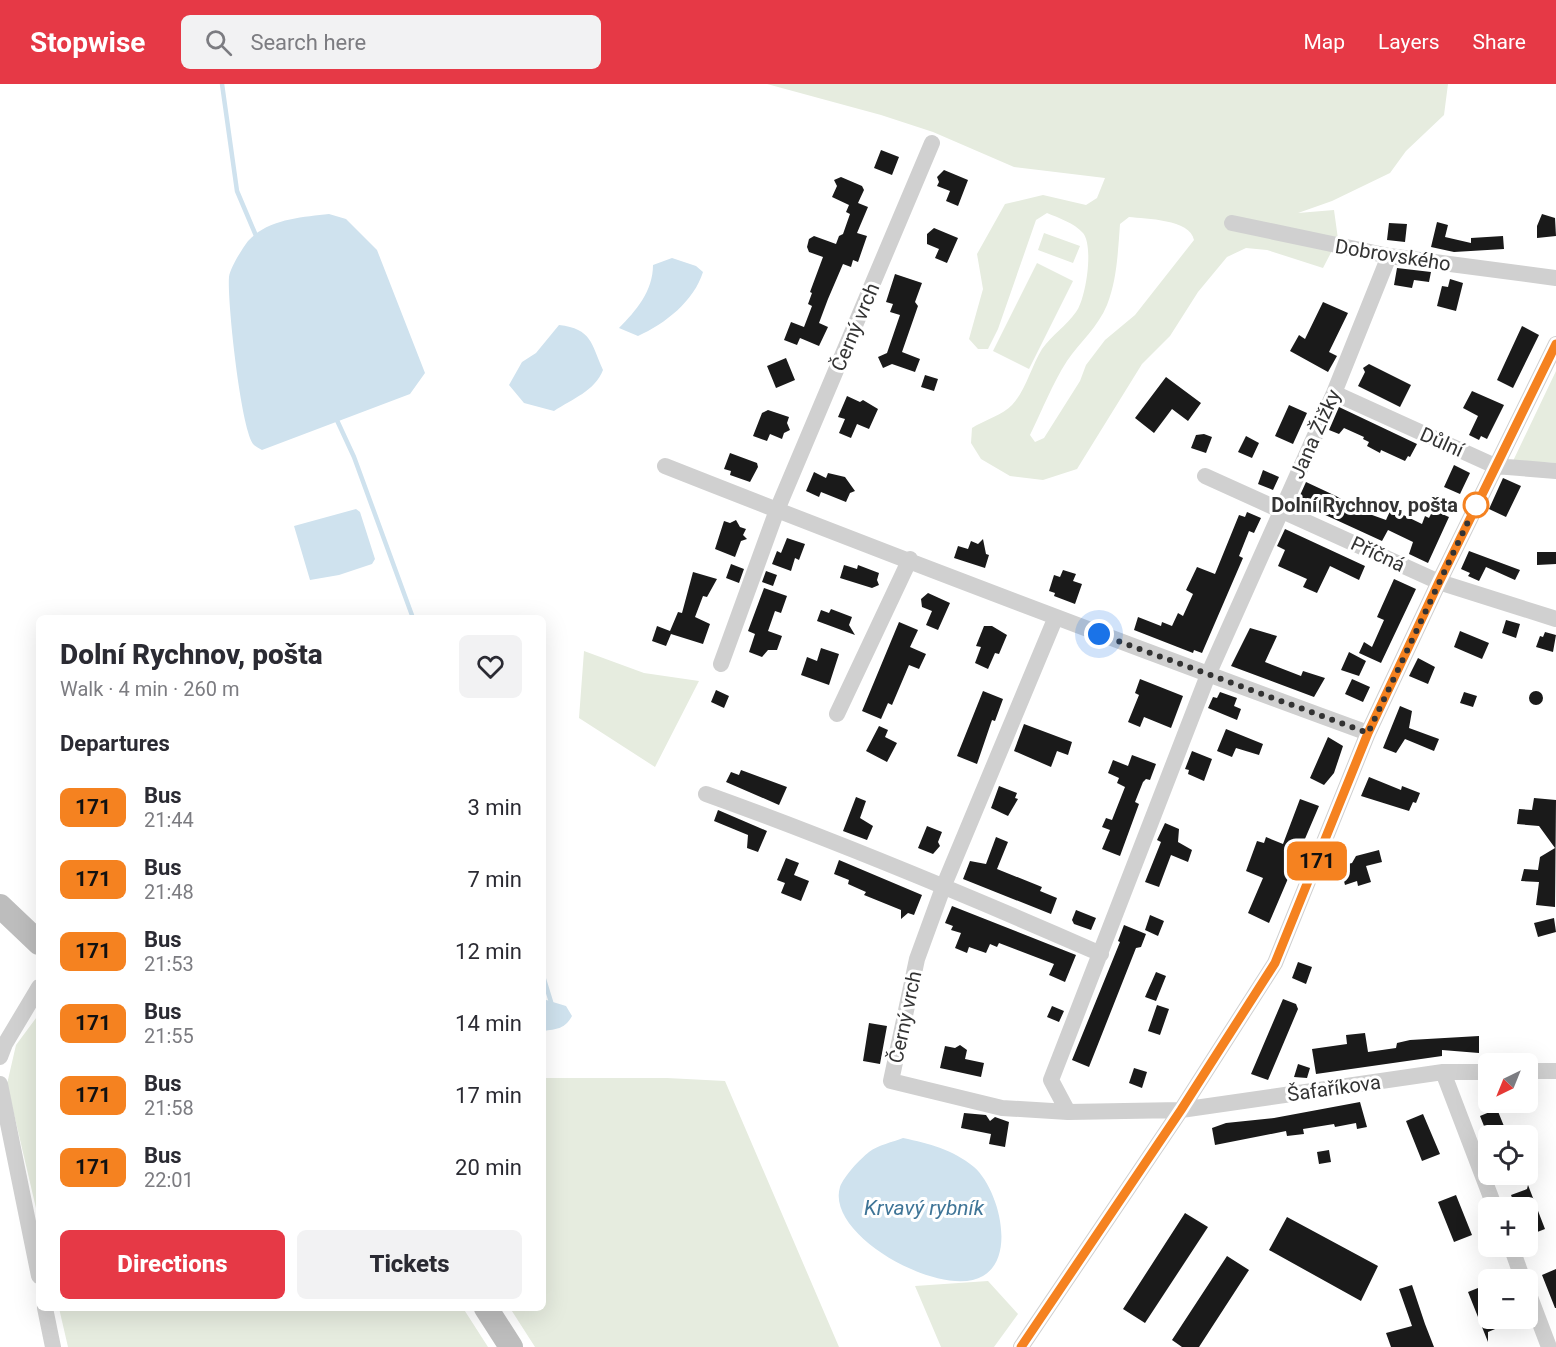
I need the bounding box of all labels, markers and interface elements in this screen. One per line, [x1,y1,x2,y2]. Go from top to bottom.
search box [181,15,601,69]
text: Stopwise [30,26,145,59]
icon: search [202,26,235,59]
text: Search here [250,30,366,55]
text: Map [1303,30,1345,54]
text: Layers [1378,30,1439,54]
text: Share [1472,30,1526,54]
street label: Dobrovského [1334,234,1452,276]
street label: Černý vrch [826,279,884,375]
street label: Jana Žižky [1285,385,1346,482]
street label: Důlní [1417,422,1468,463]
marker: Dolní Rychnov, pošta [1463,492,1489,518]
place label: Dolní Rychnov, pošta [1271,493,1458,517]
street label: Příčná [1347,531,1409,577]
your location [1084,619,1114,649]
button: heart [459,635,522,698]
text: Dolní Rychnov, pošta [60,638,323,671]
text: Walk · 4 min · 260 m [60,677,239,701]
text: Departures [60,731,170,756]
text: Bus [144,783,182,808]
text: 171 [75,795,111,819]
text: 3 min [467,795,522,820]
text: 21:44 [144,808,194,832]
line badge: 171 [1282,842,1352,880]
text: 171 [1299,849,1335,873]
text: Bus [144,855,182,880]
text: 171 [75,867,111,891]
text: 7 min [467,867,522,892]
text: 21:48 [144,880,194,904]
text: Bus [144,927,182,952]
text: 171 [75,939,111,963]
text: 12 min [455,939,522,964]
text: 21:53 [144,952,194,976]
street label: Černý vrch [884,969,926,1065]
text: Bus [144,999,182,1024]
text: 171 [75,1011,111,1035]
text: 14 min [455,1011,522,1036]
text: 21:55 [144,1024,194,1048]
north arrow [1478,1053,1538,1113]
map controls [1478,1053,1538,1329]
street label: Šafaříkova [1286,1070,1382,1106]
text: Bus [144,1071,182,1096]
text: 171 [75,1083,111,1107]
text: 17 min [455,1083,522,1108]
text: 21:58 [144,1096,194,1120]
button: locate [1478,1125,1538,1185]
text: Bus [144,1143,182,1168]
text: 171 [75,1155,111,1179]
text: 20 min [455,1155,522,1180]
text: 22:01 [144,1168,194,1192]
water label: Krvavý rybník [864,1196,985,1220]
button: + [1478,1197,1538,1257]
button: Directions [60,1230,285,1299]
button: Tickets [297,1230,522,1299]
button: − [1478,1269,1538,1329]

